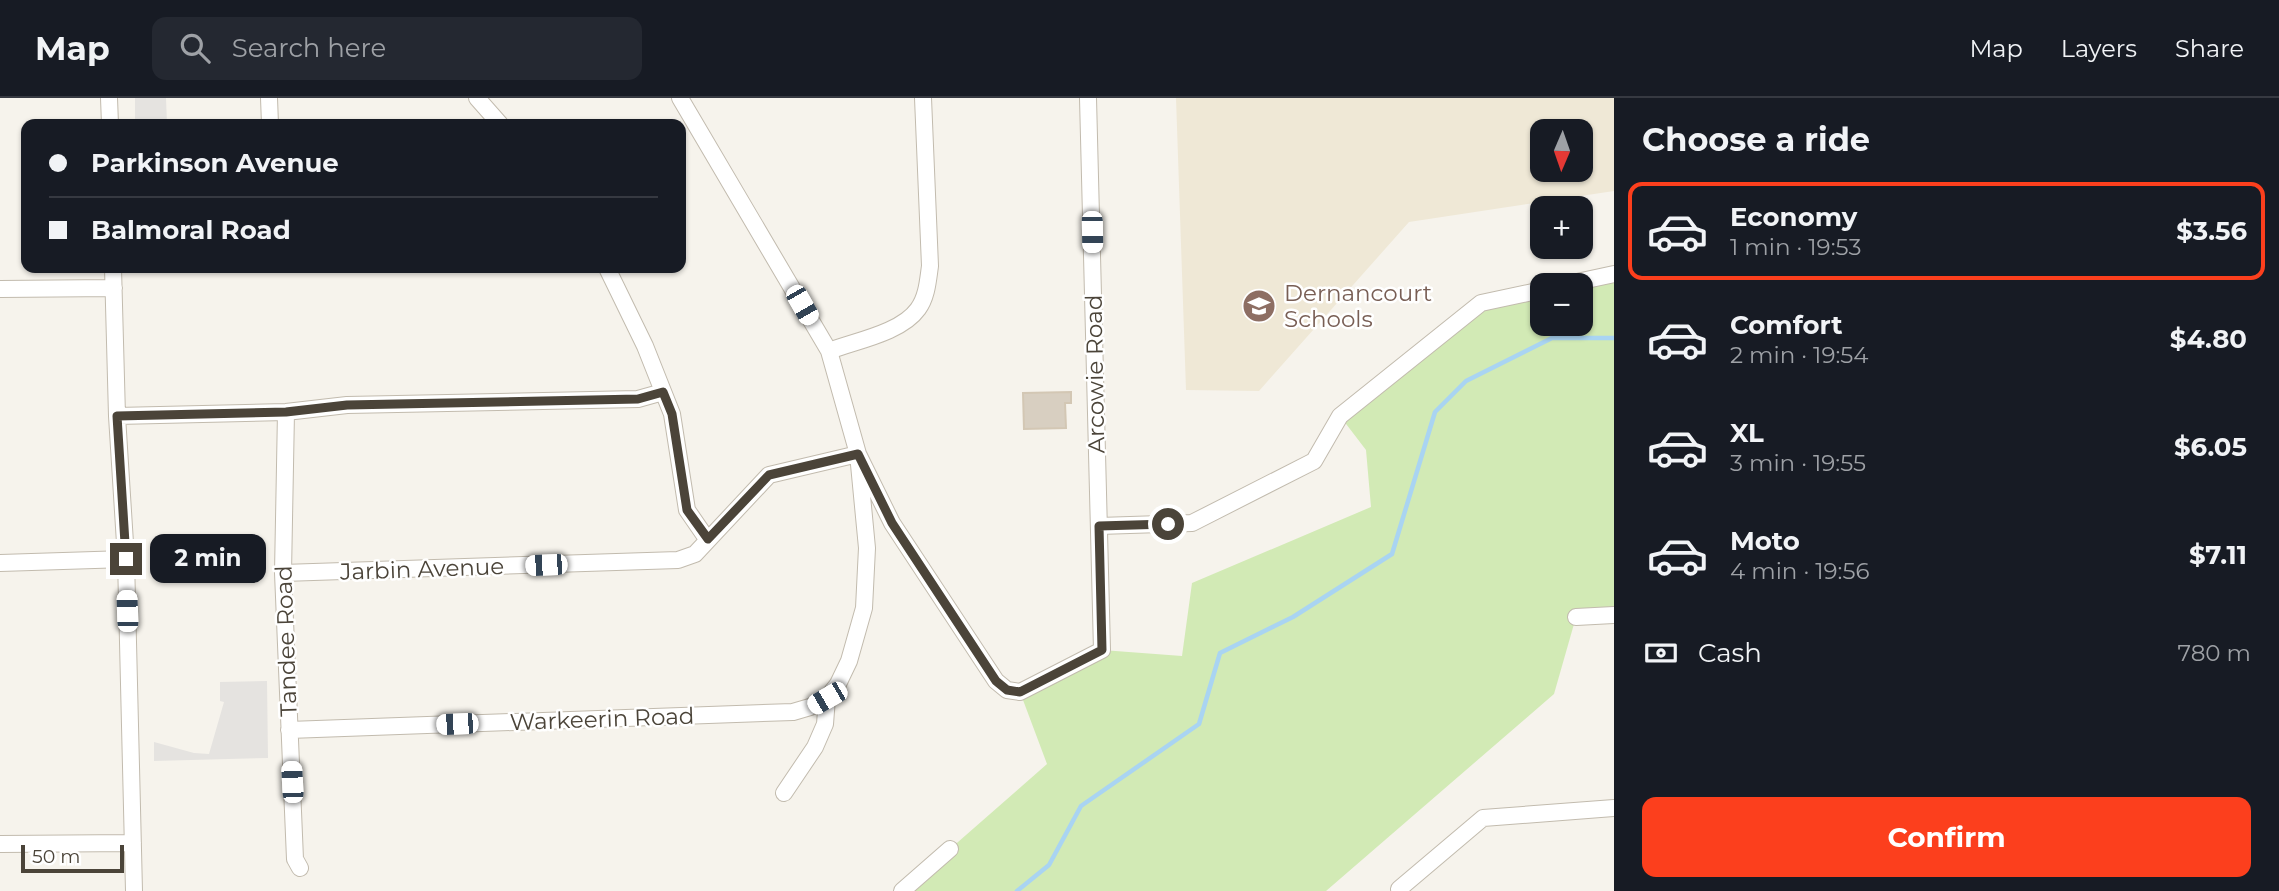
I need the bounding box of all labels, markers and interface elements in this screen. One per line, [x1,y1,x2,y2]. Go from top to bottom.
search box [152,17,642,80]
text: Map [35,28,110,68]
icon: search [176,29,214,67]
text: Search here [232,32,386,64]
text: Map [1969,34,2023,63]
text: Layers [2061,34,2137,63]
text: Share [2175,34,2244,63]
north arrow [1530,119,1592,182]
map controls [1530,119,1593,336]
text: Choose a ride [1642,120,1870,159]
text: Parkinson Avenue [91,147,339,179]
button: + [1530,196,1593,259]
icon: car [1646,200,1709,263]
text: Economy [1730,201,1857,233]
car [1082,211,1103,253]
text: Balmoral Road [91,214,291,246]
text: $3.56 [2176,215,2247,247]
text: 1 min · 19:53 [1730,233,1861,261]
button: − [1530,273,1593,336]
place label: Dernancourt Schools [1284,279,1432,333]
car [783,282,822,328]
school or university icon: Dernancourt Schools [1240,287,1278,325]
street label: Arcowie Road [1080,294,1110,454]
icon: car [1646,308,1709,371]
text: Comfort [1730,309,1842,341]
text: $4.80 [2170,323,2247,355]
text: 2 min · 19:54 [1730,341,1868,369]
icon: car [1646,416,1709,479]
text: XL [1730,417,1764,449]
text: $6.05 [2174,431,2247,463]
text: 3 min · 19:55 [1730,449,1866,477]
route start [1152,508,1184,540]
icon: car [1646,524,1709,587]
text: Moto [1730,525,1800,557]
callout: 2 min [150,534,266,584]
text: $7.11 [2189,539,2247,571]
route end [110,543,142,575]
text: 2 min [174,544,242,572]
street label: Jarbin Avenue [338,552,505,586]
car [525,554,568,576]
text: 4 min · 19:56 [1730,557,1869,585]
street label: Tandee Road [269,565,303,717]
car [116,590,139,632]
icon: cash [1642,634,1680,672]
text: Cash [1698,637,1762,669]
text: 780 m [2178,639,2251,667]
car [804,678,851,718]
street label: Warkeerin Road [509,702,695,736]
car [436,713,479,735]
car [281,760,304,804]
button: Confirm [1642,797,2251,877]
scale bar [21,842,124,874]
text: 50 m [32,845,80,868]

